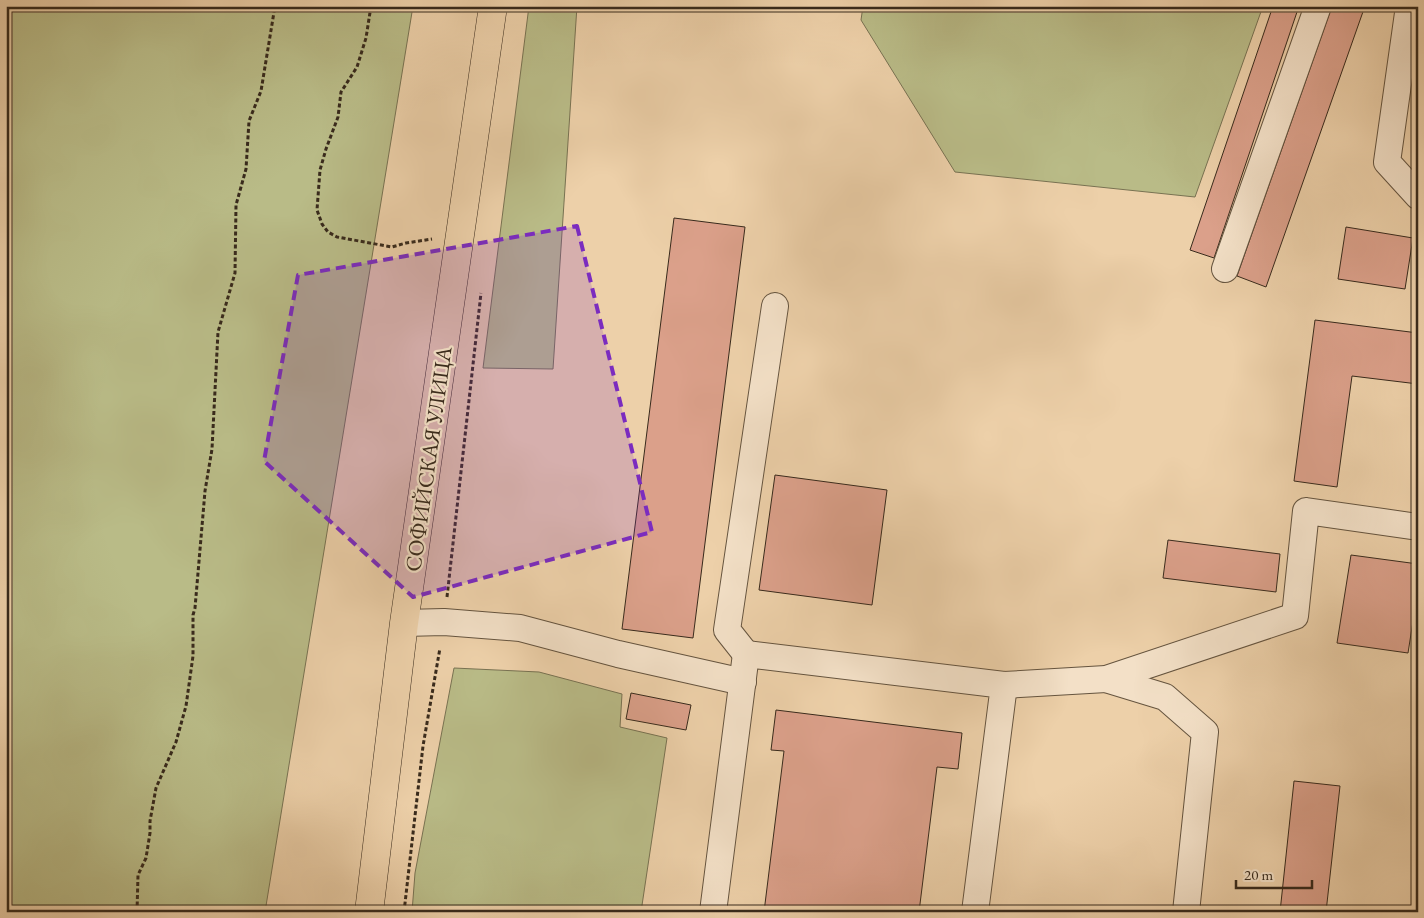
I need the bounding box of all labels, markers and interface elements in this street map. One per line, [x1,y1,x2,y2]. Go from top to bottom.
street label: СОФИЙСКАЯ УЛИЦА [398,344,459,574]
scale bar [1236,858,1313,890]
text: 20 m [1244,865,1273,884]

